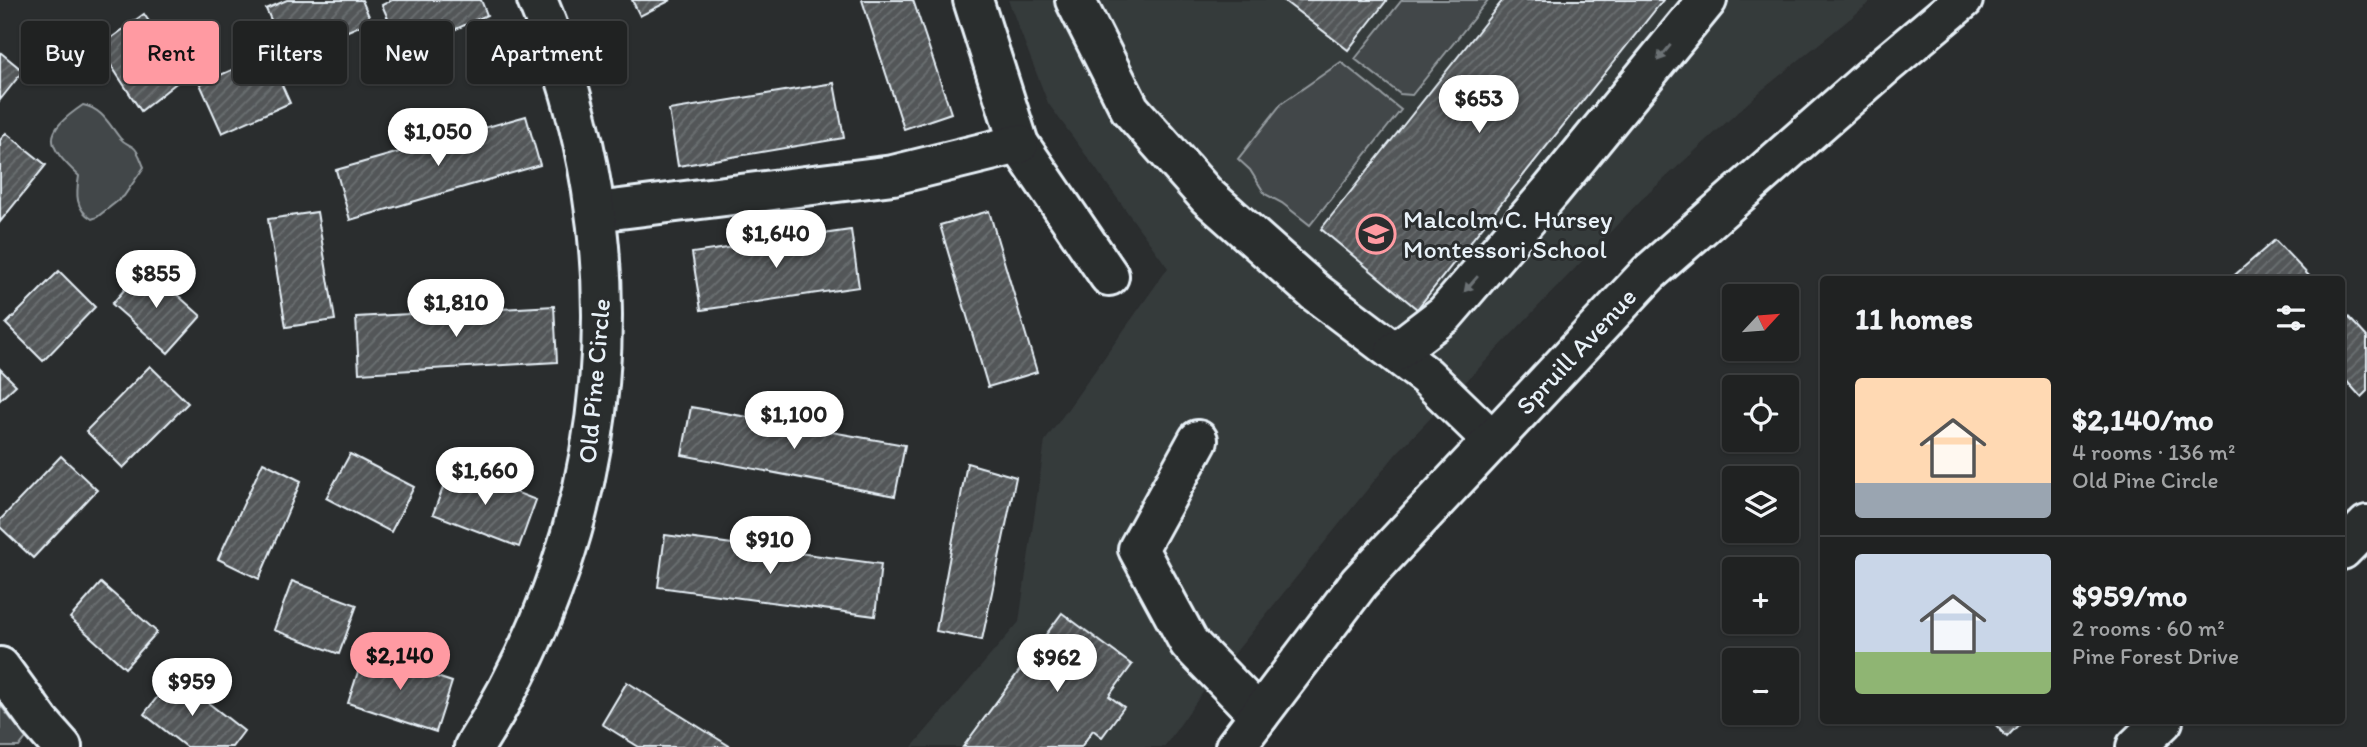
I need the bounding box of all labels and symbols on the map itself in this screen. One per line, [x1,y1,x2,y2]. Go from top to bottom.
one-way arrow [1656,43,1671,61]
pin: $653 [1438,76,1520,135]
pin: $1,050 [381,108,495,168]
place label: Malcolm C. Hursey Montessori School [1403,203,1612,265]
pin: $1,640 [719,210,833,270]
school or university icon: Malcolm C. Hursey Montessori School [1355,213,1397,255]
pin: $855 [115,250,197,310]
one-way arrow [1463,275,1479,293]
pin: $1,810 [399,280,513,339]
street label: Spruill Avenue [1509,281,1643,421]
north arrow [1722,284,1799,360]
street label: Old Pine Circle [571,297,617,465]
pin: $1,100 [737,392,851,451]
pin: $1,660 [428,448,542,507]
pin: $910 [729,516,811,576]
pin: $2,140 [343,632,457,692]
pin: $962 [1016,634,1098,694]
pin: $959 [151,658,233,718]

